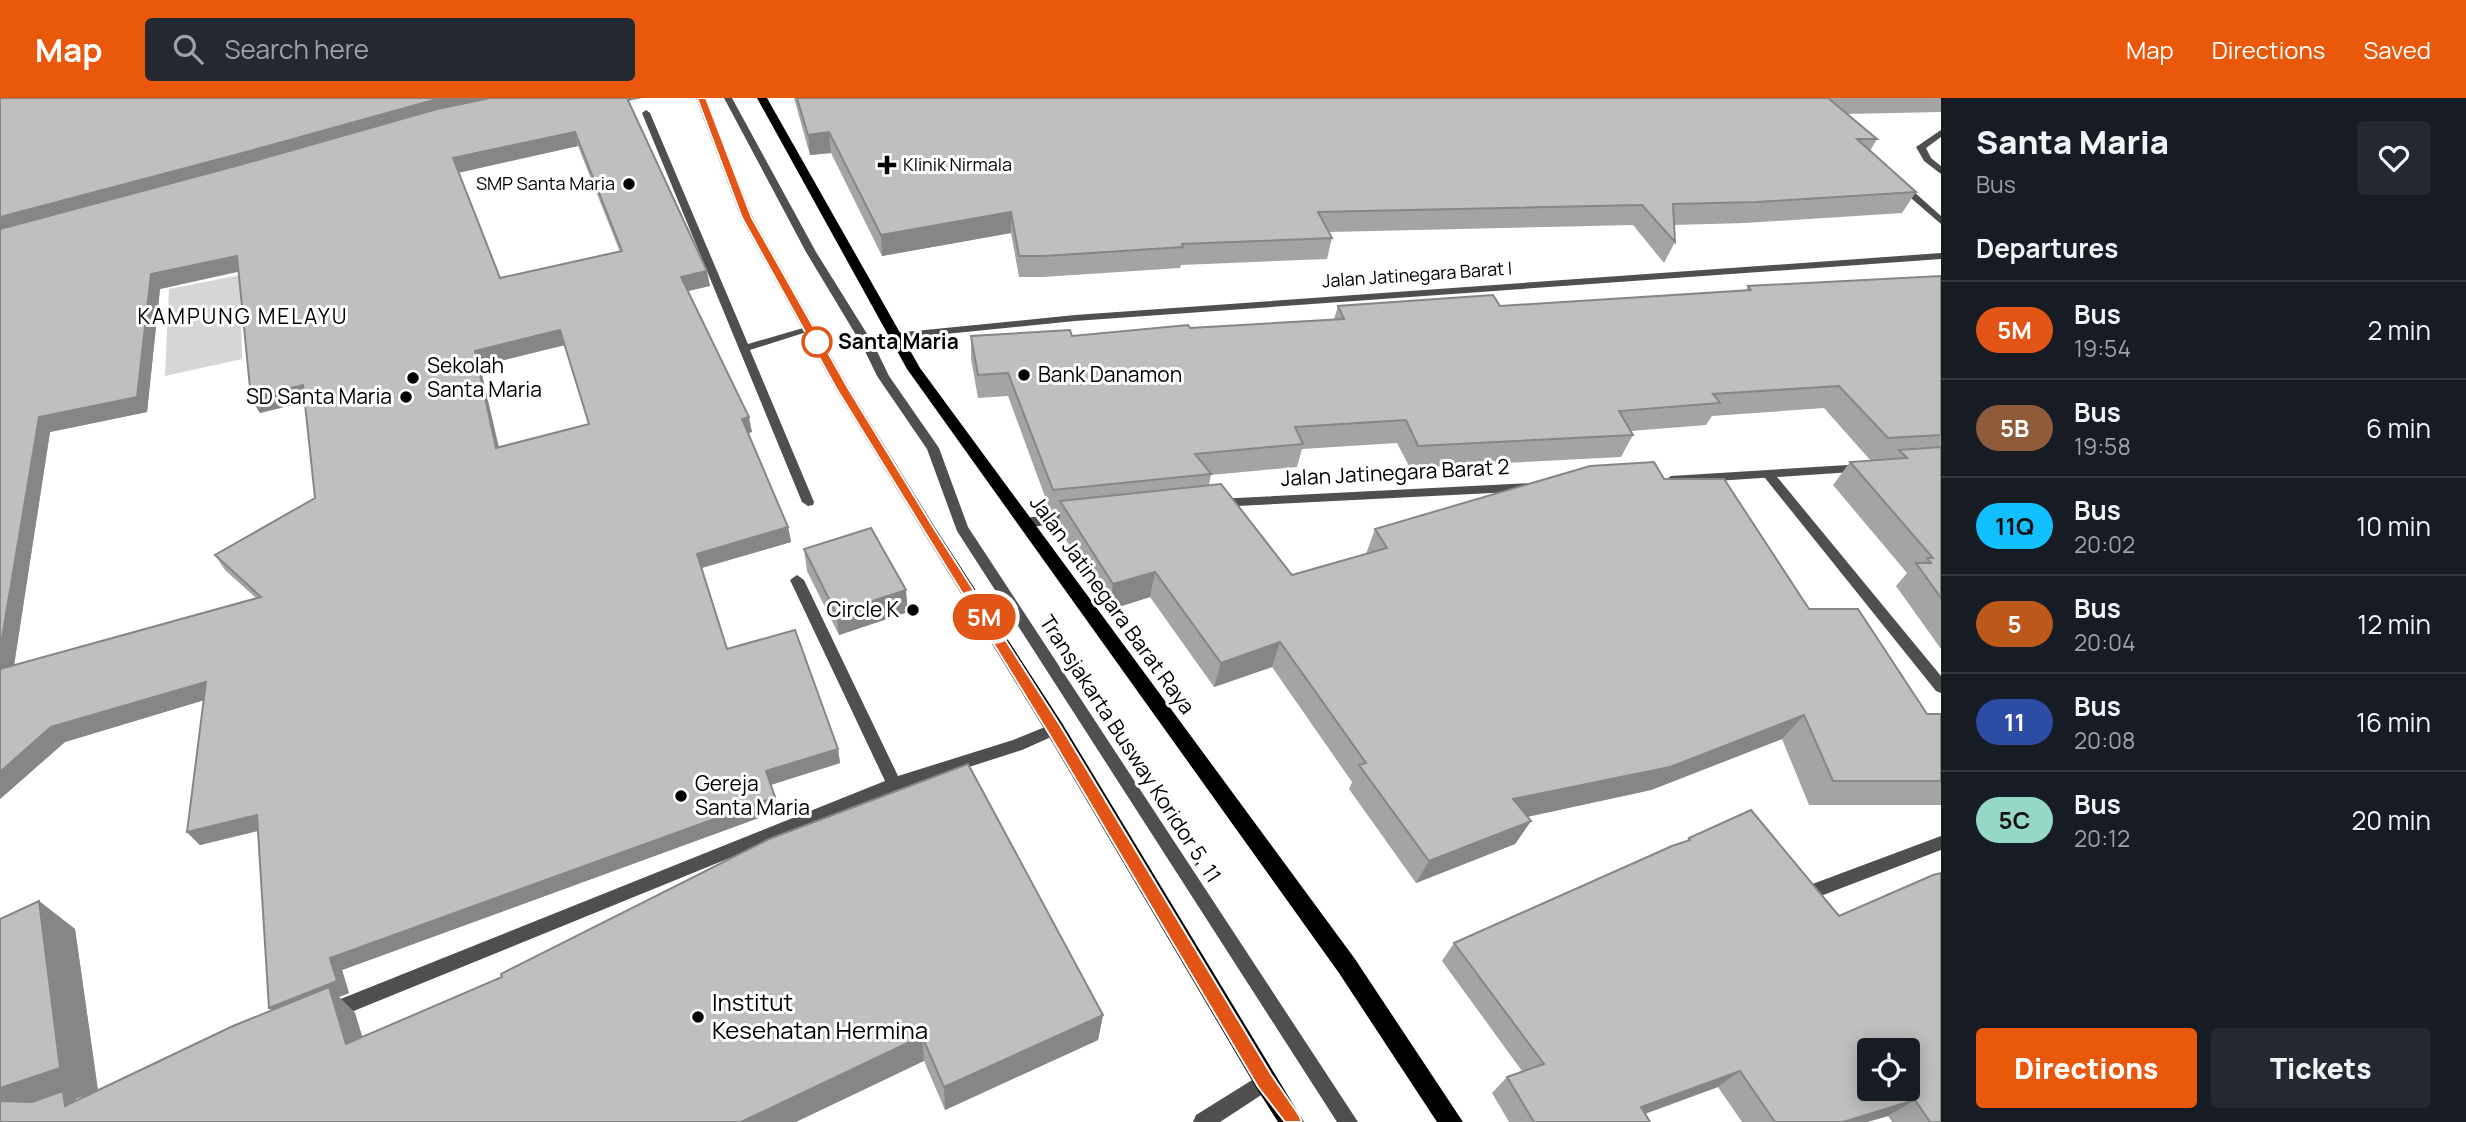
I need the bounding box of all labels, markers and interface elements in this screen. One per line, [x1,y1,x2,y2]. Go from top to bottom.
search box [145,18,635,81]
text: Map [35,27,103,72]
icon: search [169,30,207,68]
text: Search here [225,31,369,67]
text: Map [2126,33,2174,66]
text: Directions [2212,33,2325,66]
text: Saved [2363,33,2431,66]
text: Santa Maria [1976,119,2169,164]
button: heart [2357,121,2431,195]
place label: Klinik Nirmala [903,152,1012,176]
marker: Klinik Nirmala [877,155,897,175]
text: Bus [1976,168,2016,200]
place label: SMP Santa Maria [476,171,615,195]
marker: SMP Santa Maria [621,176,637,192]
text: Departures [1976,230,2118,266]
street label: Jalan Jatinegara Barat I [1321,255,1513,293]
text: Bus [2074,296,2121,332]
district label: KAMPUNG MELAYU [137,302,349,330]
text: 2 min [2367,312,2431,348]
text: 5M [1997,313,2032,346]
marker: Santa Maria [802,327,832,357]
place label: Santa Maria [838,327,959,355]
text: 19:54 [2074,332,2131,364]
place label: Sekolah Santa Maria [427,351,542,403]
place label: Bank Danamon [1038,360,1182,388]
marker: Bank Danamon [1016,367,1032,383]
marker: Sekolah Santa Maria [405,370,421,386]
place label: SD Santa Maria [246,382,392,410]
marker: SD Santa Maria [398,389,414,405]
text: Bus [2074,394,2121,430]
text: 6 min [2366,410,2431,446]
text: 5B [2000,411,2029,444]
text: 19:58 [2074,430,2131,462]
street label: Jalan Jatinegara Barat 2 [1280,452,1510,492]
street label: Jalan Jatinegara Barat Raya [1024,490,1202,719]
text: Bus [2074,492,2121,528]
text: 10 min [2356,508,2431,544]
text: 11Q [1995,509,2034,542]
text: 20:02 [2074,528,2135,560]
text: Bus [2074,590,2121,626]
line badge: 5M [953,594,1016,640]
place label: Circle K [827,595,900,623]
text: 5M [967,600,1001,633]
marker: Circle K [905,602,921,618]
text: 12 min [2357,606,2431,642]
text: 5 [2007,607,2022,640]
street label: Transjakarta Busway Koridor 5, 11 [1034,609,1228,888]
text: 20:04 [2074,626,2136,658]
text: Bus [2074,688,2121,724]
text: 16 min [2356,704,2431,740]
text: 11 [2004,705,2025,738]
text: 20:08 [2074,724,2135,756]
place label: Gereja Santa Maria [695,769,810,821]
text: Bus [2074,786,2121,822]
marker: Gereja Santa Maria [673,788,689,804]
text: 20 min [2352,802,2431,838]
text: 5C [1999,803,2030,836]
text: 20:12 [2074,822,2130,854]
place label: Institut Kesehatan Hermina [712,985,928,1046]
marker: Institut Kesehatan Hermina [690,1009,706,1025]
button: Directions [1976,1028,2197,1108]
button: Tickets [2211,1028,2431,1108]
map controls [1857,1038,1920,1101]
button: locate [1857,1038,1920,1101]

